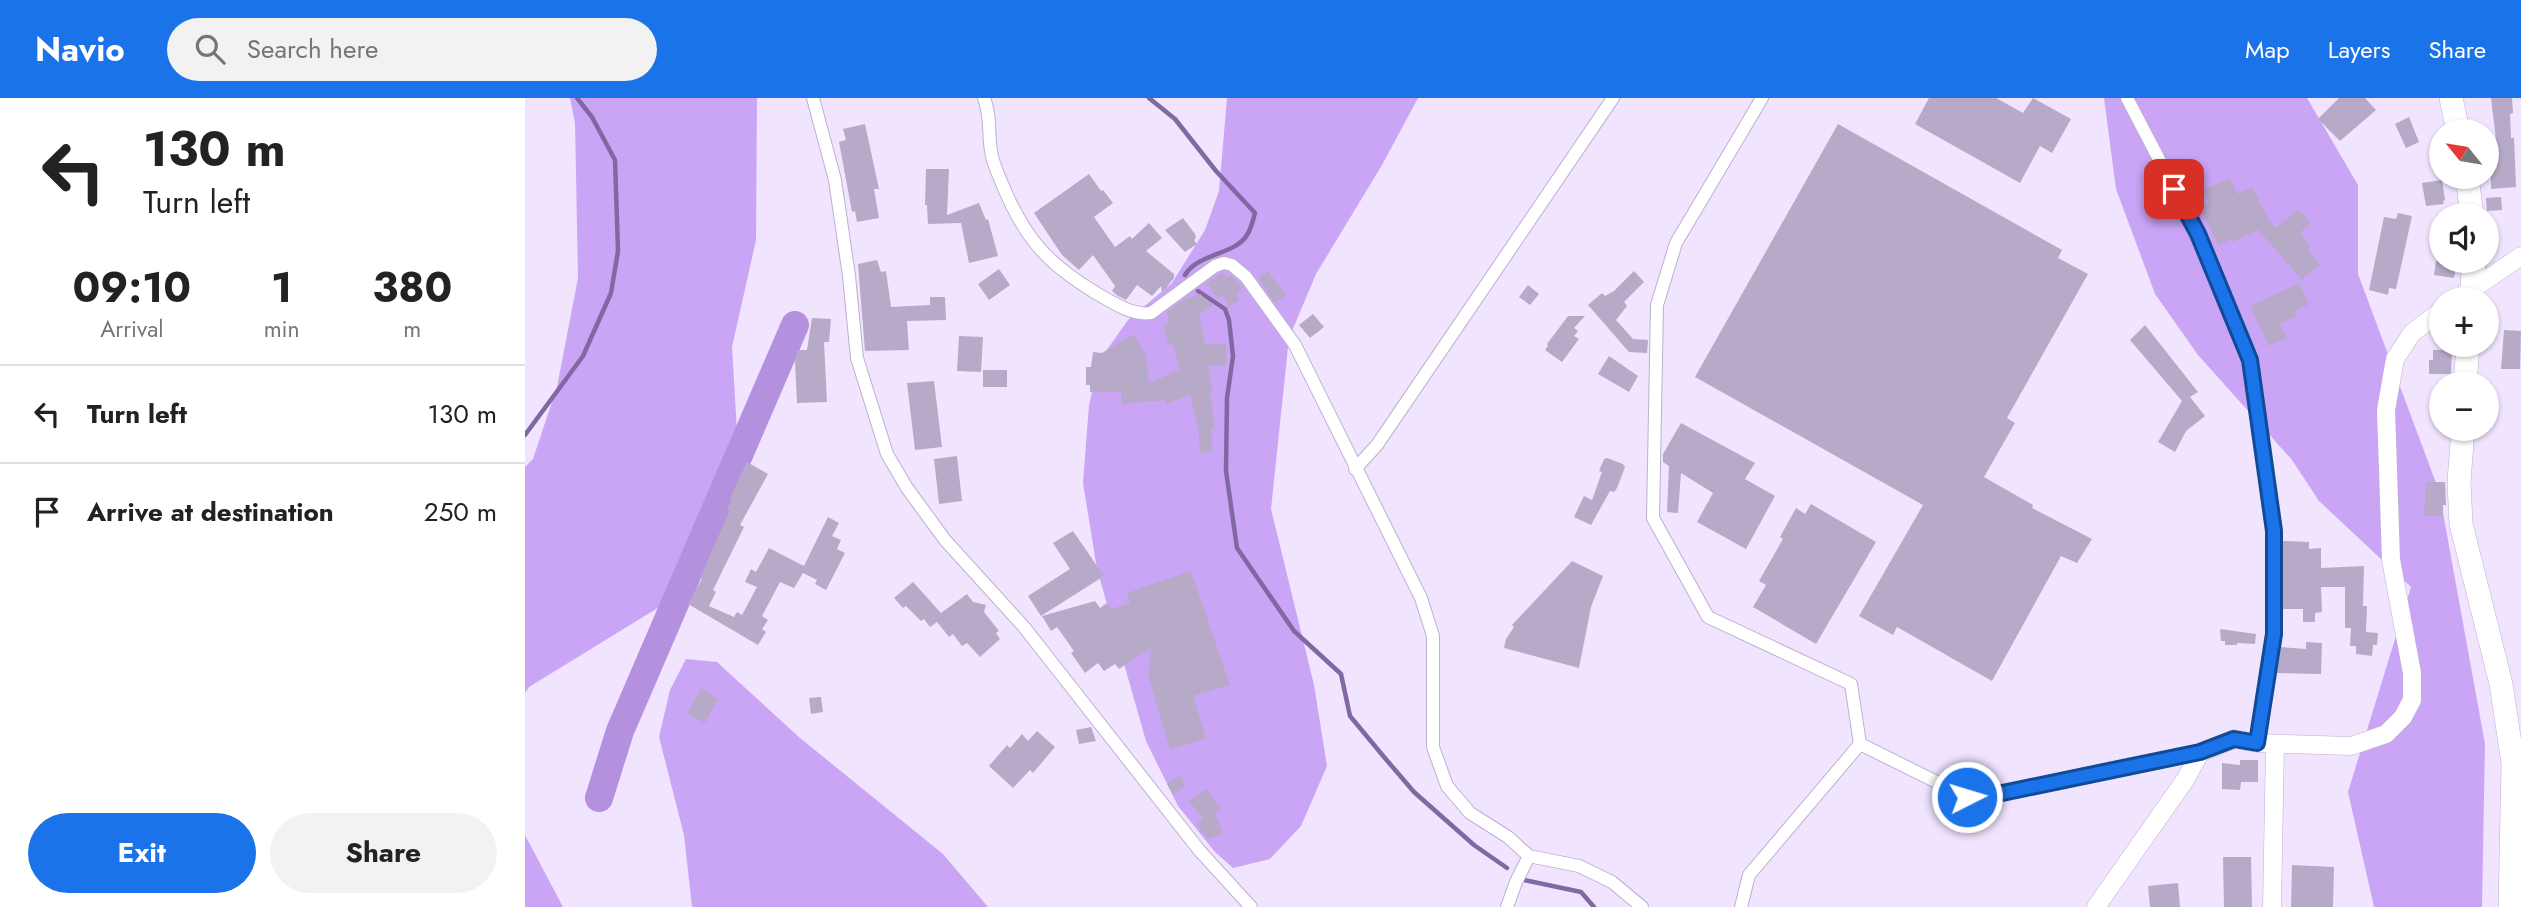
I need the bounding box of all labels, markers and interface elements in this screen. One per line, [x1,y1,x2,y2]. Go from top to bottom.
search box [167,18,657,81]
text: Navio [35,26,125,73]
icon: search [191,30,229,68]
text: Search here [247,30,378,68]
text: Map [2245,32,2290,67]
text: Layers [2328,32,2390,67]
text: Share [2428,32,2486,67]
text: 130 m [143,114,286,184]
north arrow [2429,119,2499,189]
map controls [2429,119,2499,441]
icon: left [28,126,119,217]
pin [2144,159,2204,219]
icon: arrive [2155,170,2193,208]
text: Turn left [143,179,250,225]
button: sound [2429,203,2499,273]
text: 09:10 [73,257,191,318]
text: 1 [271,257,292,318]
text: 380 [372,257,452,318]
button: + [2429,287,2499,357]
text: Arrival [100,312,164,346]
text: min [264,312,300,346]
text: m [403,312,421,346]
button: − [2429,371,2499,441]
icon: left [28,395,66,433]
text: Turn left [87,395,187,433]
text: 130 m [427,395,497,433]
icon: arrive [28,493,66,531]
text: Arrive at destination [87,493,334,531]
text: 250 m [424,493,497,531]
position arrow [1930,760,2004,834]
button: Exit [28,813,256,893]
button: Share [270,813,497,893]

